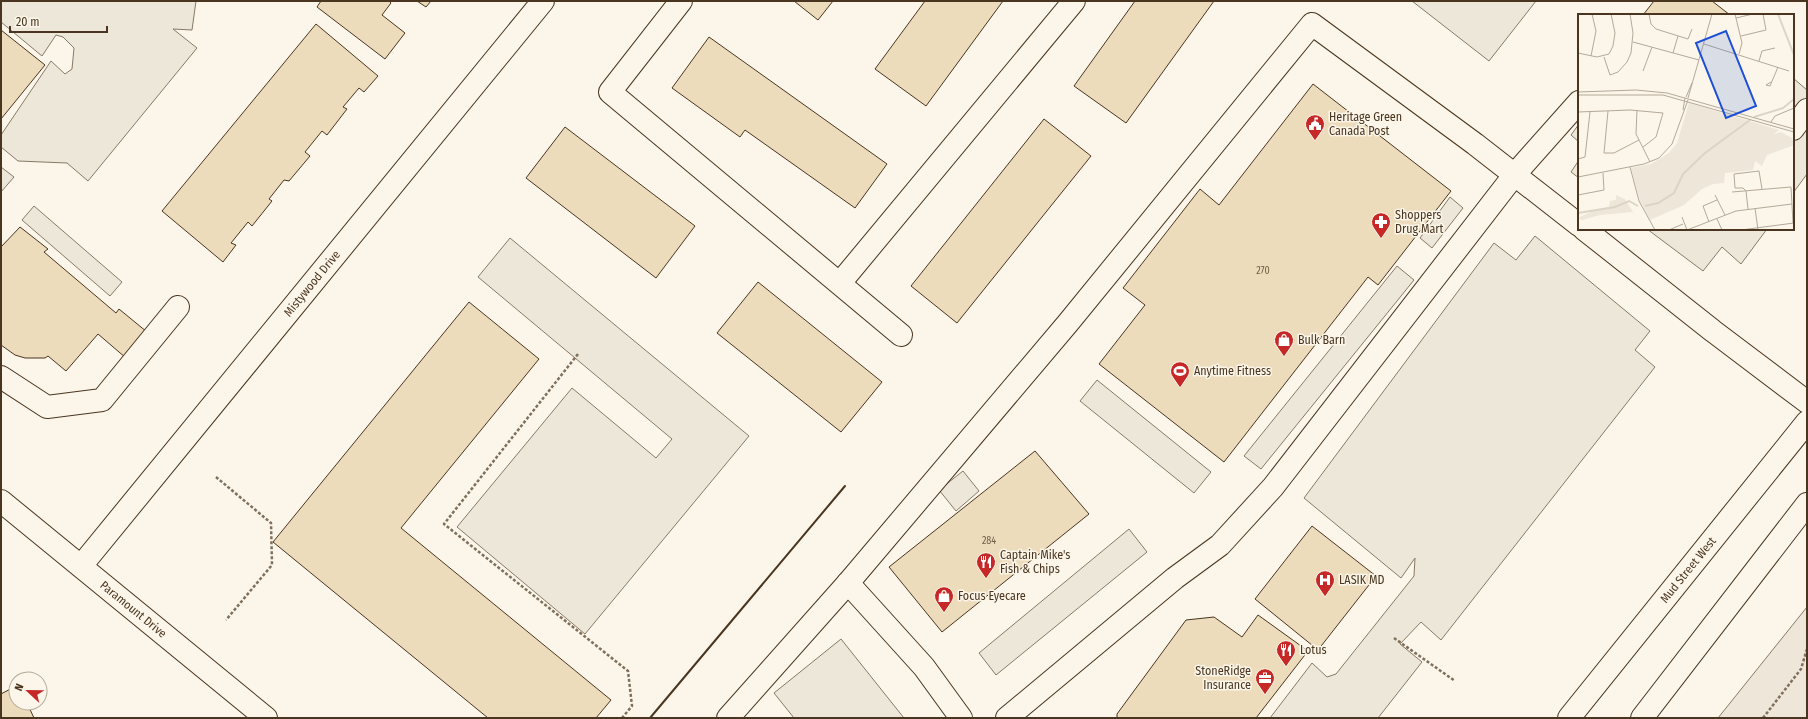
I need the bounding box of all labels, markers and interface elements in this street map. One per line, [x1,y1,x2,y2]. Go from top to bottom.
scale bar [10,8,107,34]
inset map [1578,14,1794,230]
text: 20 m [16,15,40,29]
place label: Heritage Green Canada Post [1329,110,1402,138]
public building icon: Heritage Green Canada Post [1304,113,1326,141]
place label: Shoppers Drug Mart [1395,208,1443,236]
pharmacy icon: Shoppers Drug Mart [1370,211,1392,239]
street label: Mistywood Drive [281,248,343,319]
house number: 270 [1256,265,1270,277]
shop icon: Bulk Barn [1273,329,1295,357]
place label: Bulk Barn [1298,333,1345,347]
sports icon: Anytime Fitness [1169,360,1191,388]
place label: Anytime Fitness [1194,364,1271,378]
street label: Mud Street West [1657,534,1719,606]
house number: 284 [982,535,996,547]
place label: Captain Mike's Fish & Chips [1000,548,1070,576]
restaurant icon: Captain Mike's Fish & Chips [975,551,997,579]
hospital icon: LASIK MD [1314,569,1336,597]
place label: LASIK MD [1339,573,1384,587]
street label: Paramount Drive [97,578,169,641]
shop icon: Focus Eyecare [933,585,955,613]
place label: Focus Eyecare [958,589,1026,603]
restaurant icon: Lotus [1275,639,1297,667]
place label: Lotus [1300,643,1327,657]
place label: StoneRidge Insurance [1195,664,1251,692]
office icon: StoneRidge Insurance [1254,667,1276,695]
north arrow [8,671,48,711]
text: N [12,682,26,693]

